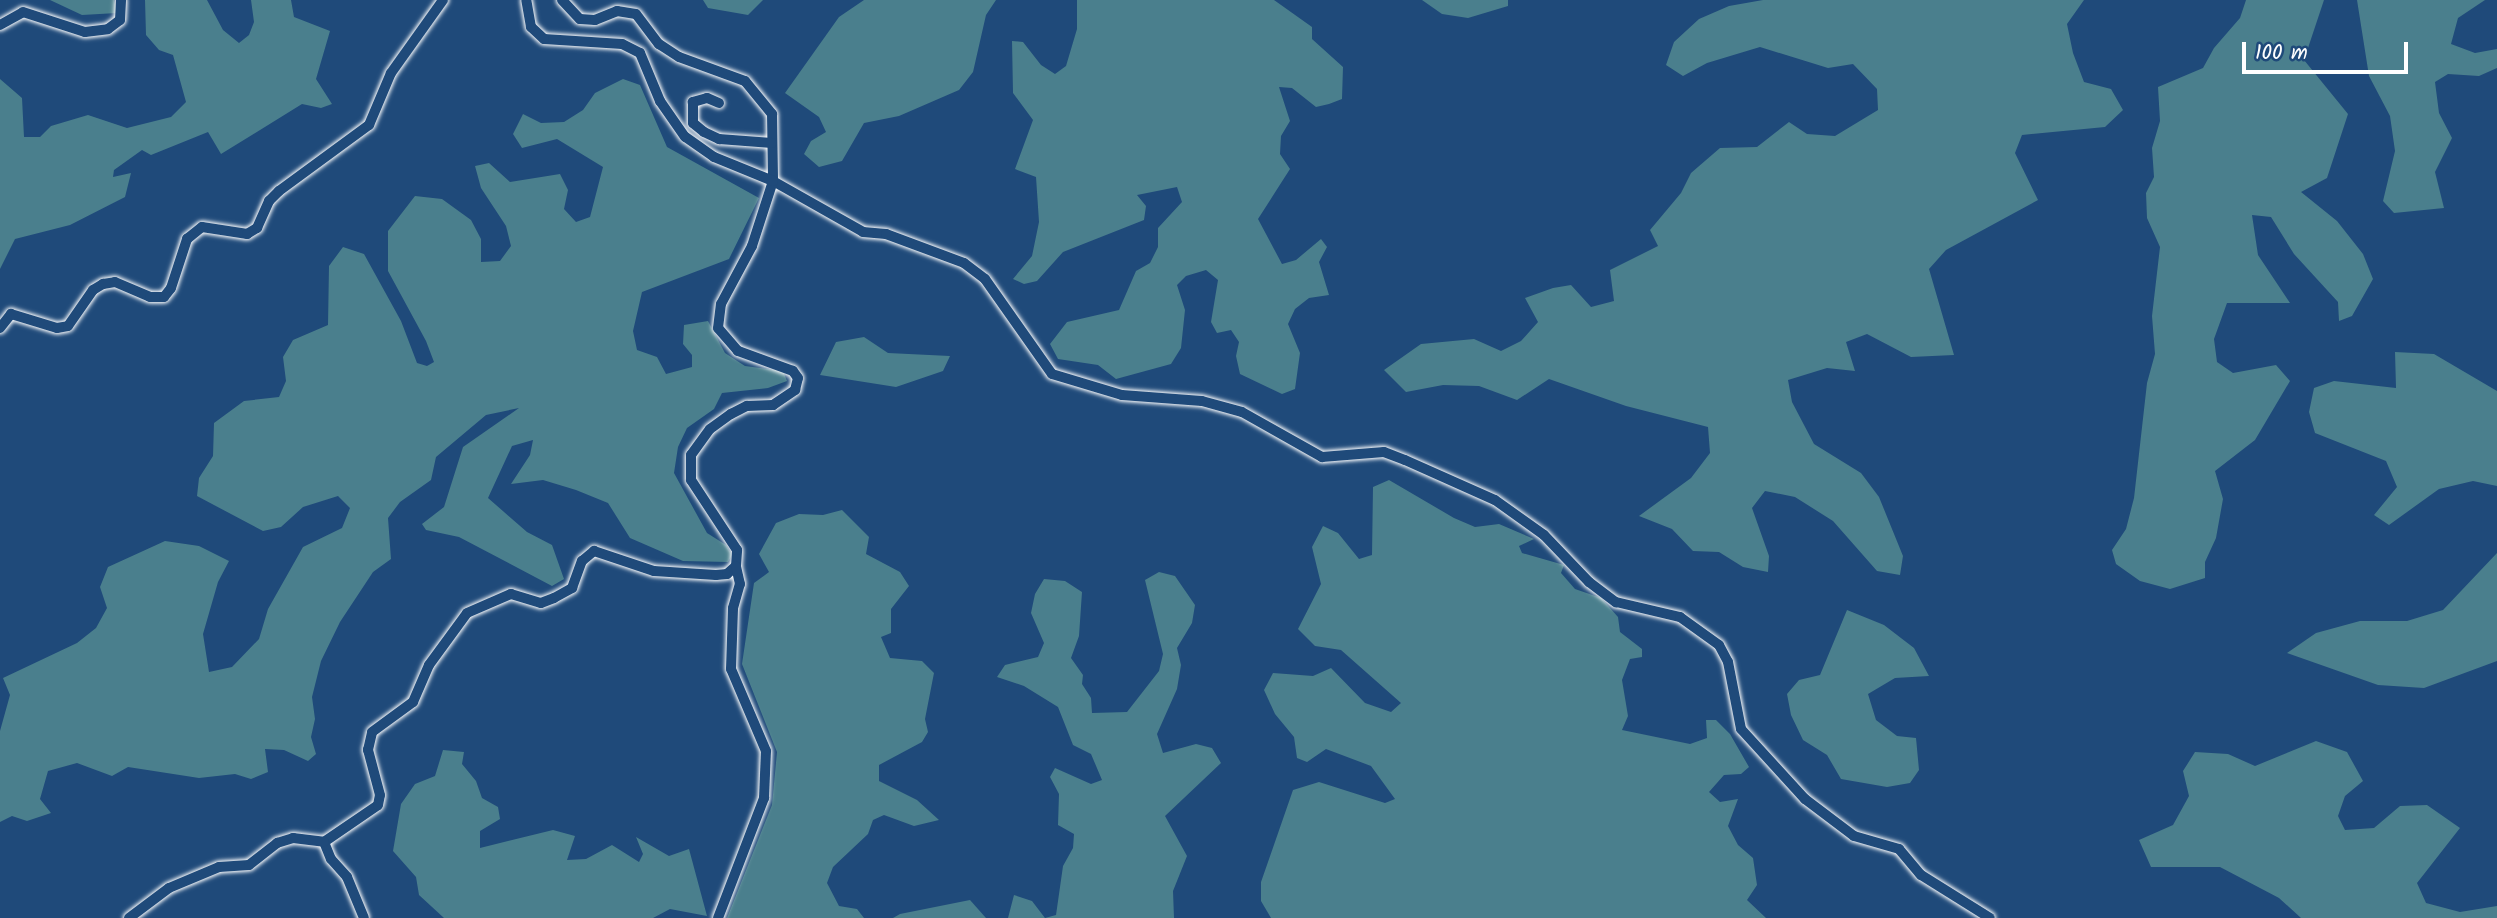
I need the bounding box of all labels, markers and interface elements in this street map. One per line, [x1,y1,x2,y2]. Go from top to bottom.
scale bar [2245,28,2411,72]
text: 100 m [2255,37,2308,70]

